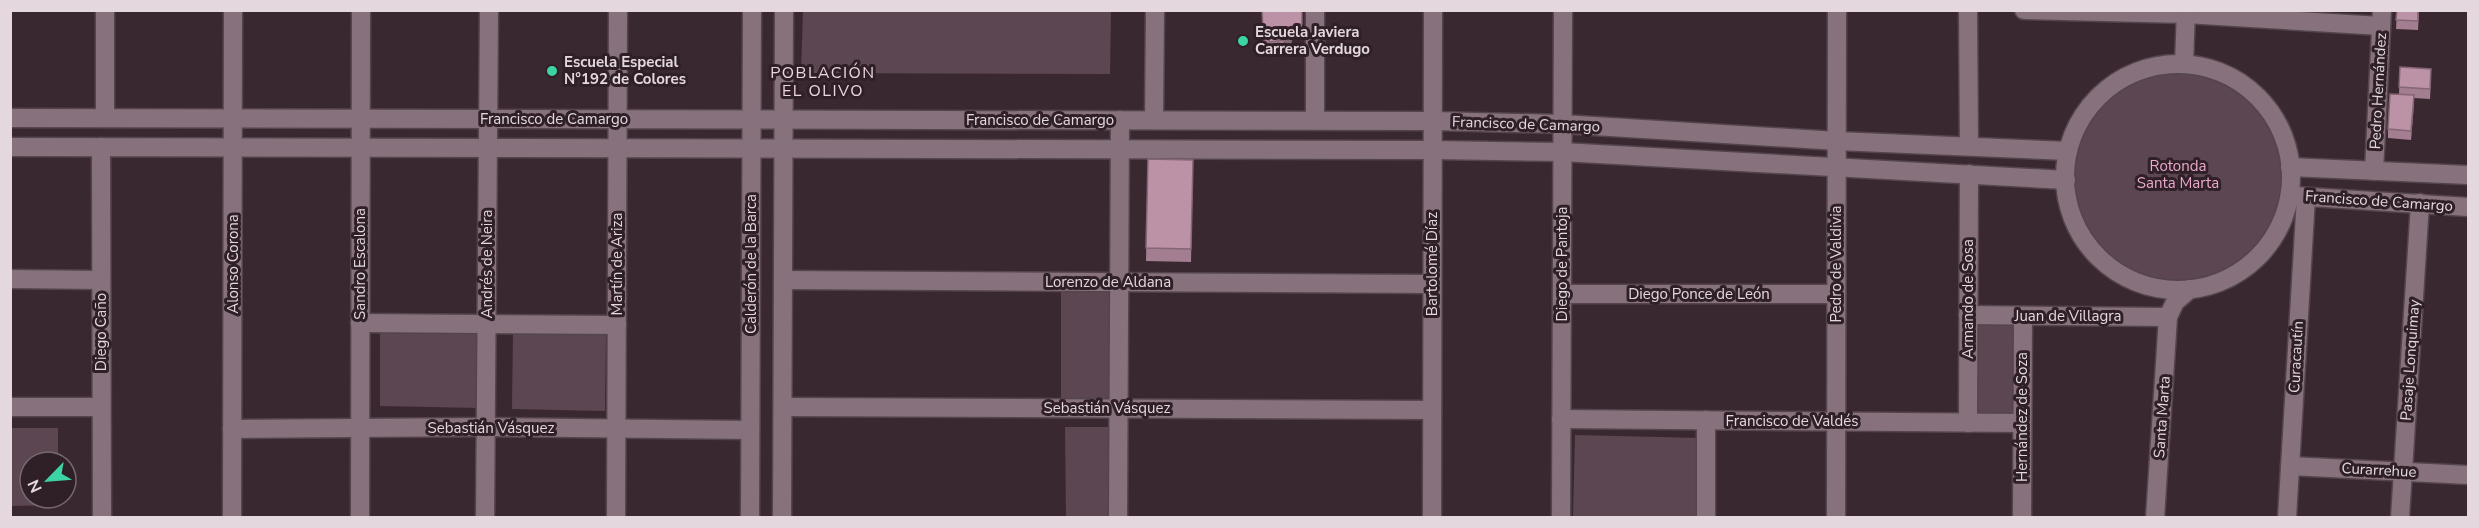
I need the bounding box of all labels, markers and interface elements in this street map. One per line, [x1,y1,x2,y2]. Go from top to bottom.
place label: Escuela Javiera Carrera Verdugo [1255,22,1370,59]
street label: Pedro Hernández [2365,32,2391,150]
marker: Escuela Javiera Carrera Verdugo [1236,34,1250,48]
place label: Escuela Especial N°192 de Colores [564,52,686,89]
district label: POBLACIÓN EL OLIVO [770,62,876,102]
marker: Escuela Especial N°192 de Colores [545,64,559,78]
street label: Francisco de Camargo [480,109,628,129]
street label: Francisco de Camargo [966,110,1114,130]
street label: Francisco de Camargo [1452,111,1600,137]
park label: Rotonda Santa Marta [2137,156,2219,193]
street label: Francisco de Camargo [2304,186,2454,216]
street label: Calderón de la Barca [741,194,761,334]
street label: Pedro de Valdivia [1826,205,1846,323]
street label: Diego de Pantoja [1552,207,1572,321]
street label: Sandro Escalona [350,208,370,320]
street label: Andrés de Neira [477,210,497,318]
street label: Bartolomé Díaz [1422,212,1442,316]
street label: Martín de Ariza [607,213,627,315]
street label: Alonso Corona [223,214,243,314]
street label: Armando de Sosa [1958,239,1978,359]
street label: Lorenzo de Aldana [1045,272,1171,292]
street label: Diego Ponce de León [1628,284,1770,304]
street label: Diego Caño [91,293,111,371]
street label: Pasaje Lonquimay [2396,298,2424,421]
street label: Juan de Villagra [2014,306,2121,326]
street label: Curacautín [2284,320,2308,394]
street label: Hernández de Soza [2012,352,2032,482]
street label: Santa Marta [2149,375,2175,459]
street label: Sebastián Vásquez [1044,398,1170,418]
street label: Francisco de Valdés [1726,411,1858,431]
street label: Sebastián Vásquez [428,418,554,438]
north arrow [18,450,78,510]
street label: Curarrehue [2341,458,2417,482]
text: N [23,476,48,496]

